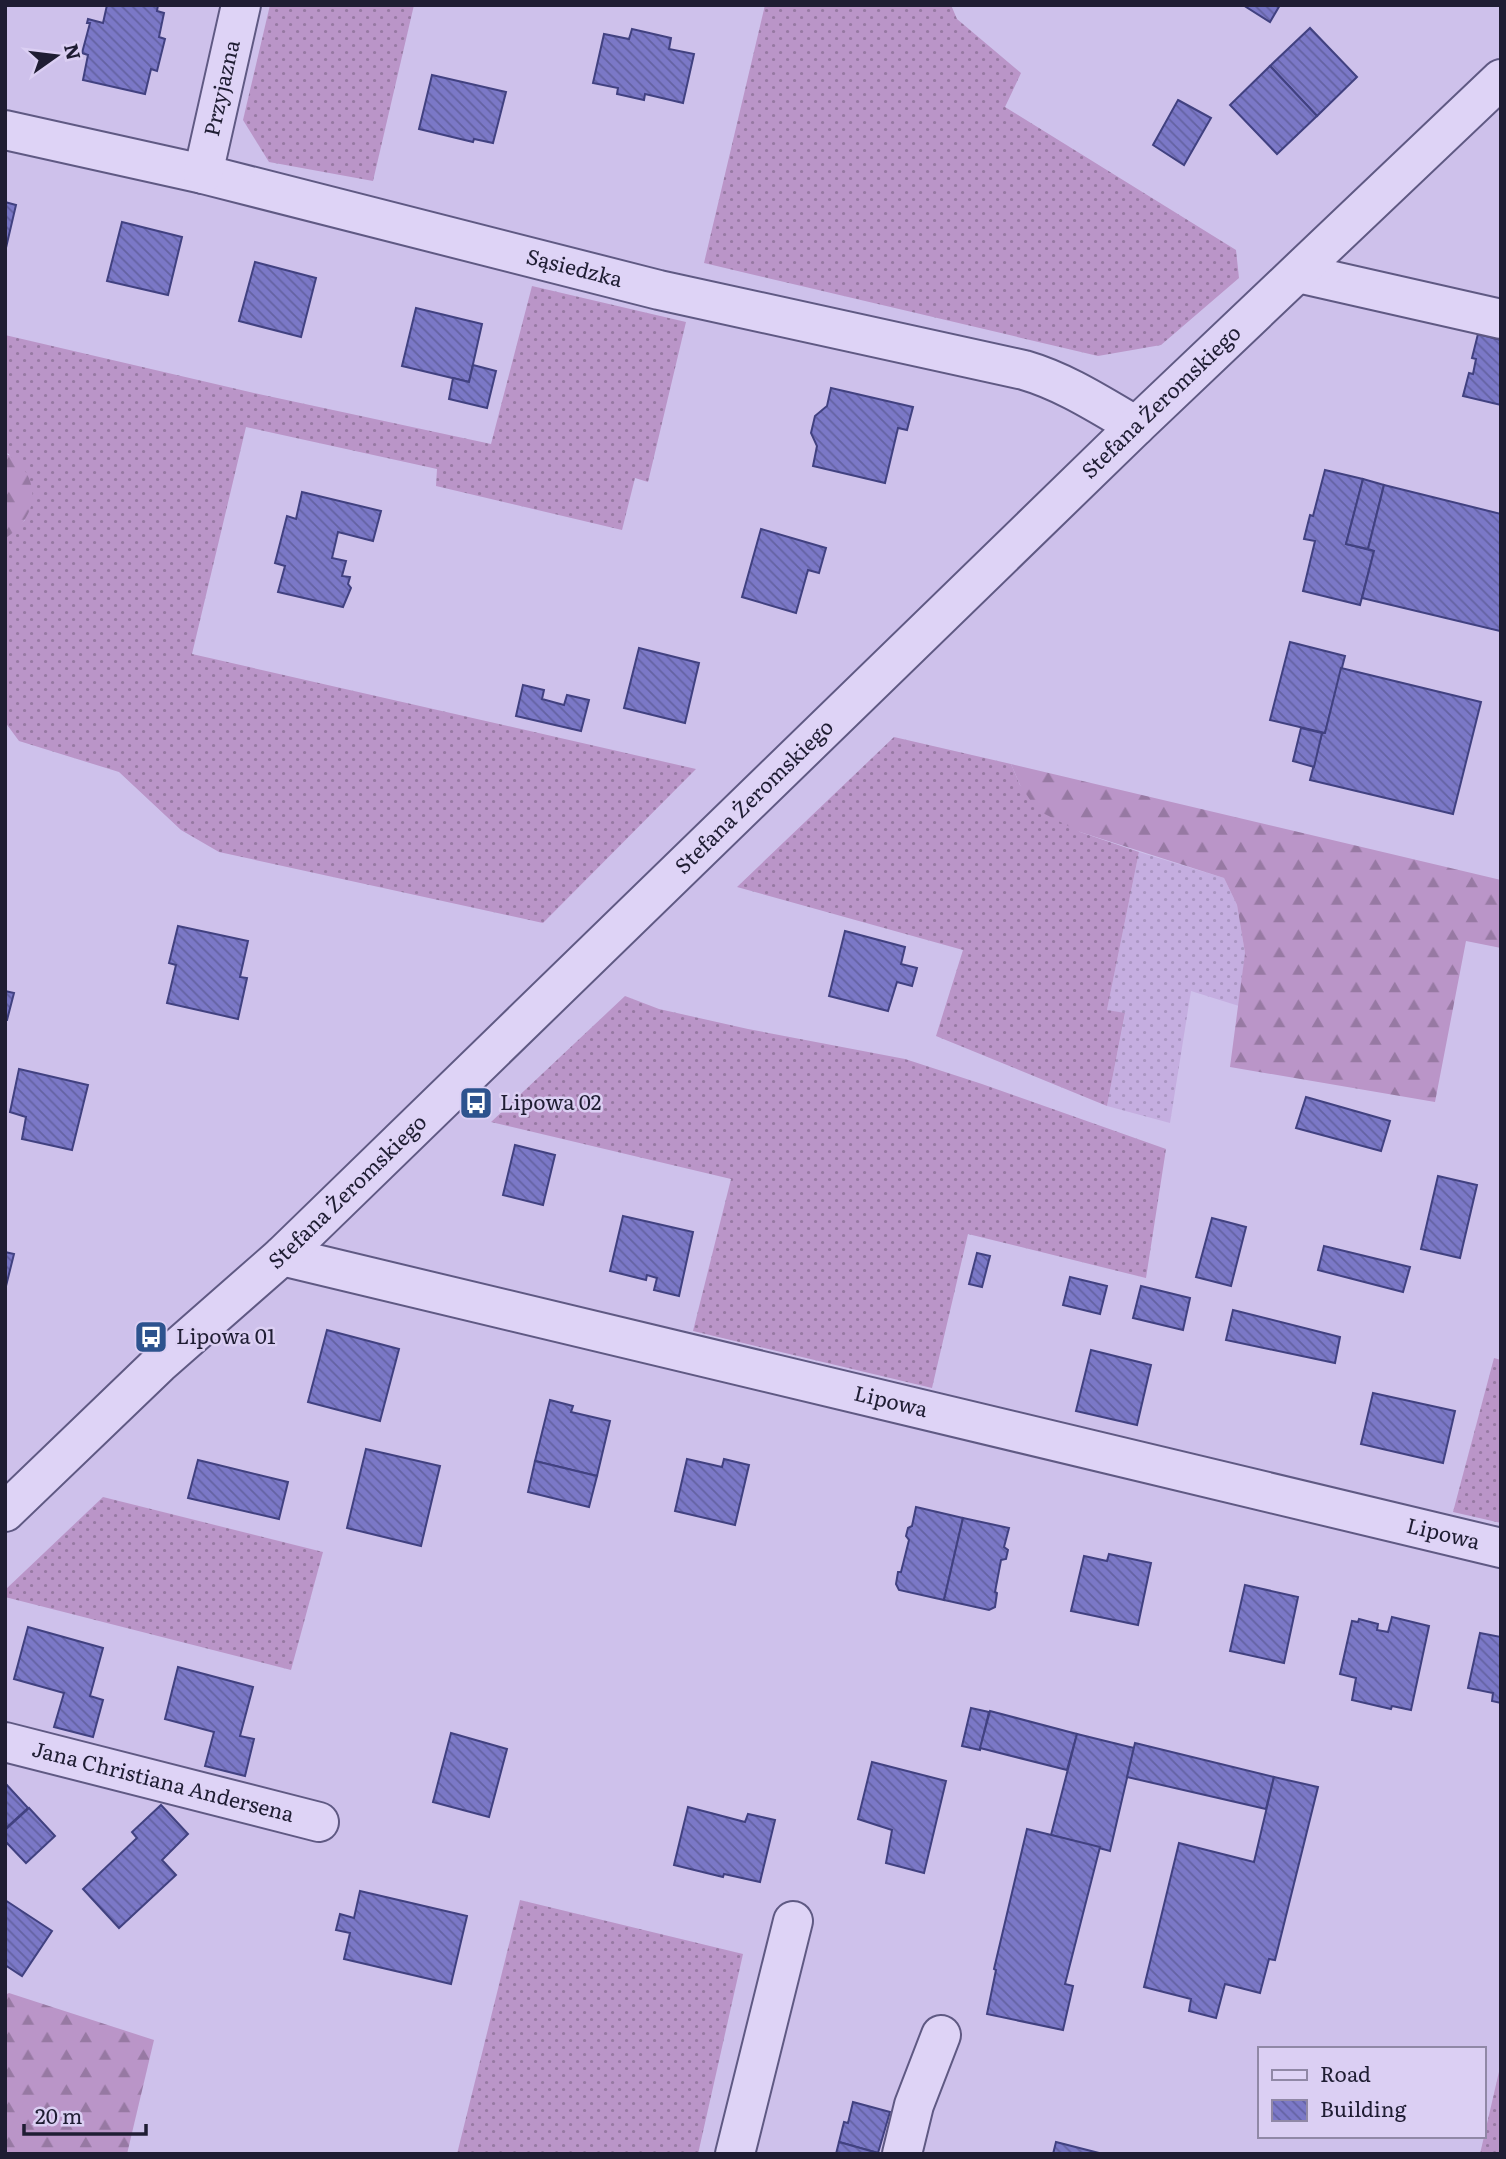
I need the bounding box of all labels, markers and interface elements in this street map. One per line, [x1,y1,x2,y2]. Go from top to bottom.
north arrow [21,21,91,91]
street label: Przyjazna [194,36,246,139]
text: N [58,41,89,63]
street label: Sąsiedzka [524,239,627,293]
street label: Stefana Żeromskiego [1073,316,1246,484]
street label: Stefana Żeromskiego [666,711,839,880]
bus stop icon: Lipowa 02 [457,1084,495,1122]
place label: Lipowa 02 [500,1085,601,1116]
street label: Stefana Żeromskiego [260,1106,432,1275]
bus stop icon: Lipowa 01 [132,1318,170,1356]
place label: Lipowa 01 [176,1319,276,1350]
street label: Lipowa [851,1376,932,1423]
street label: Lipowa [1404,1508,1484,1556]
street label: Jana Christiana Andersena [29,1732,299,1828]
legend [1258,2047,1485,2138]
text: Road [1320,2057,1371,2088]
scale bar [24,2092,147,2136]
text: Building [1320,2092,1407,2123]
text: 20 m [35,2099,82,2130]

